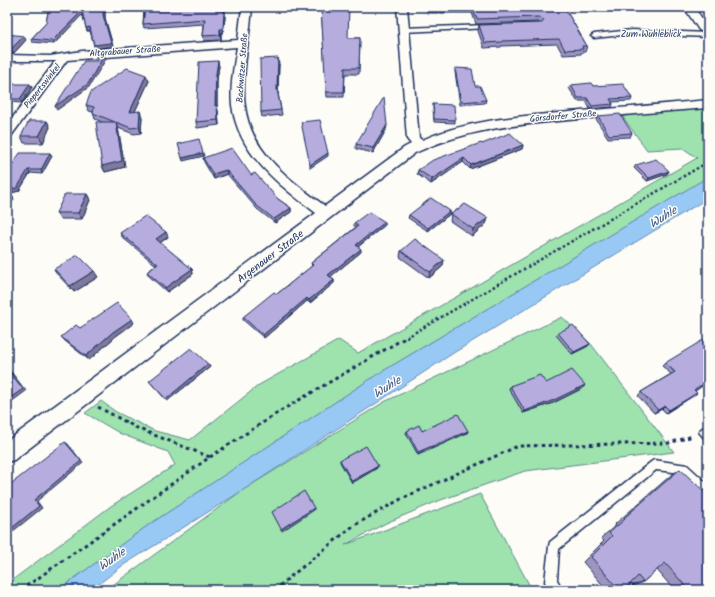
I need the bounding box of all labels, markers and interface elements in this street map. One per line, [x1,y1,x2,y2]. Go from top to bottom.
street label: Zum Wuhleblick [621,27,682,42]
street label: Bachwitzer Straße [233,33,252,103]
street label: Altgrabauer Straße [89,42,161,61]
street label: Piepertswinkel [20,60,65,112]
street label: Görsdorfer Straße [529,106,597,127]
water label: Wuhle [646,201,682,233]
street label: Argenauer Straße [233,225,308,288]
water label: Wuhle [370,371,406,403]
water label: Wuhle [95,542,131,576]

